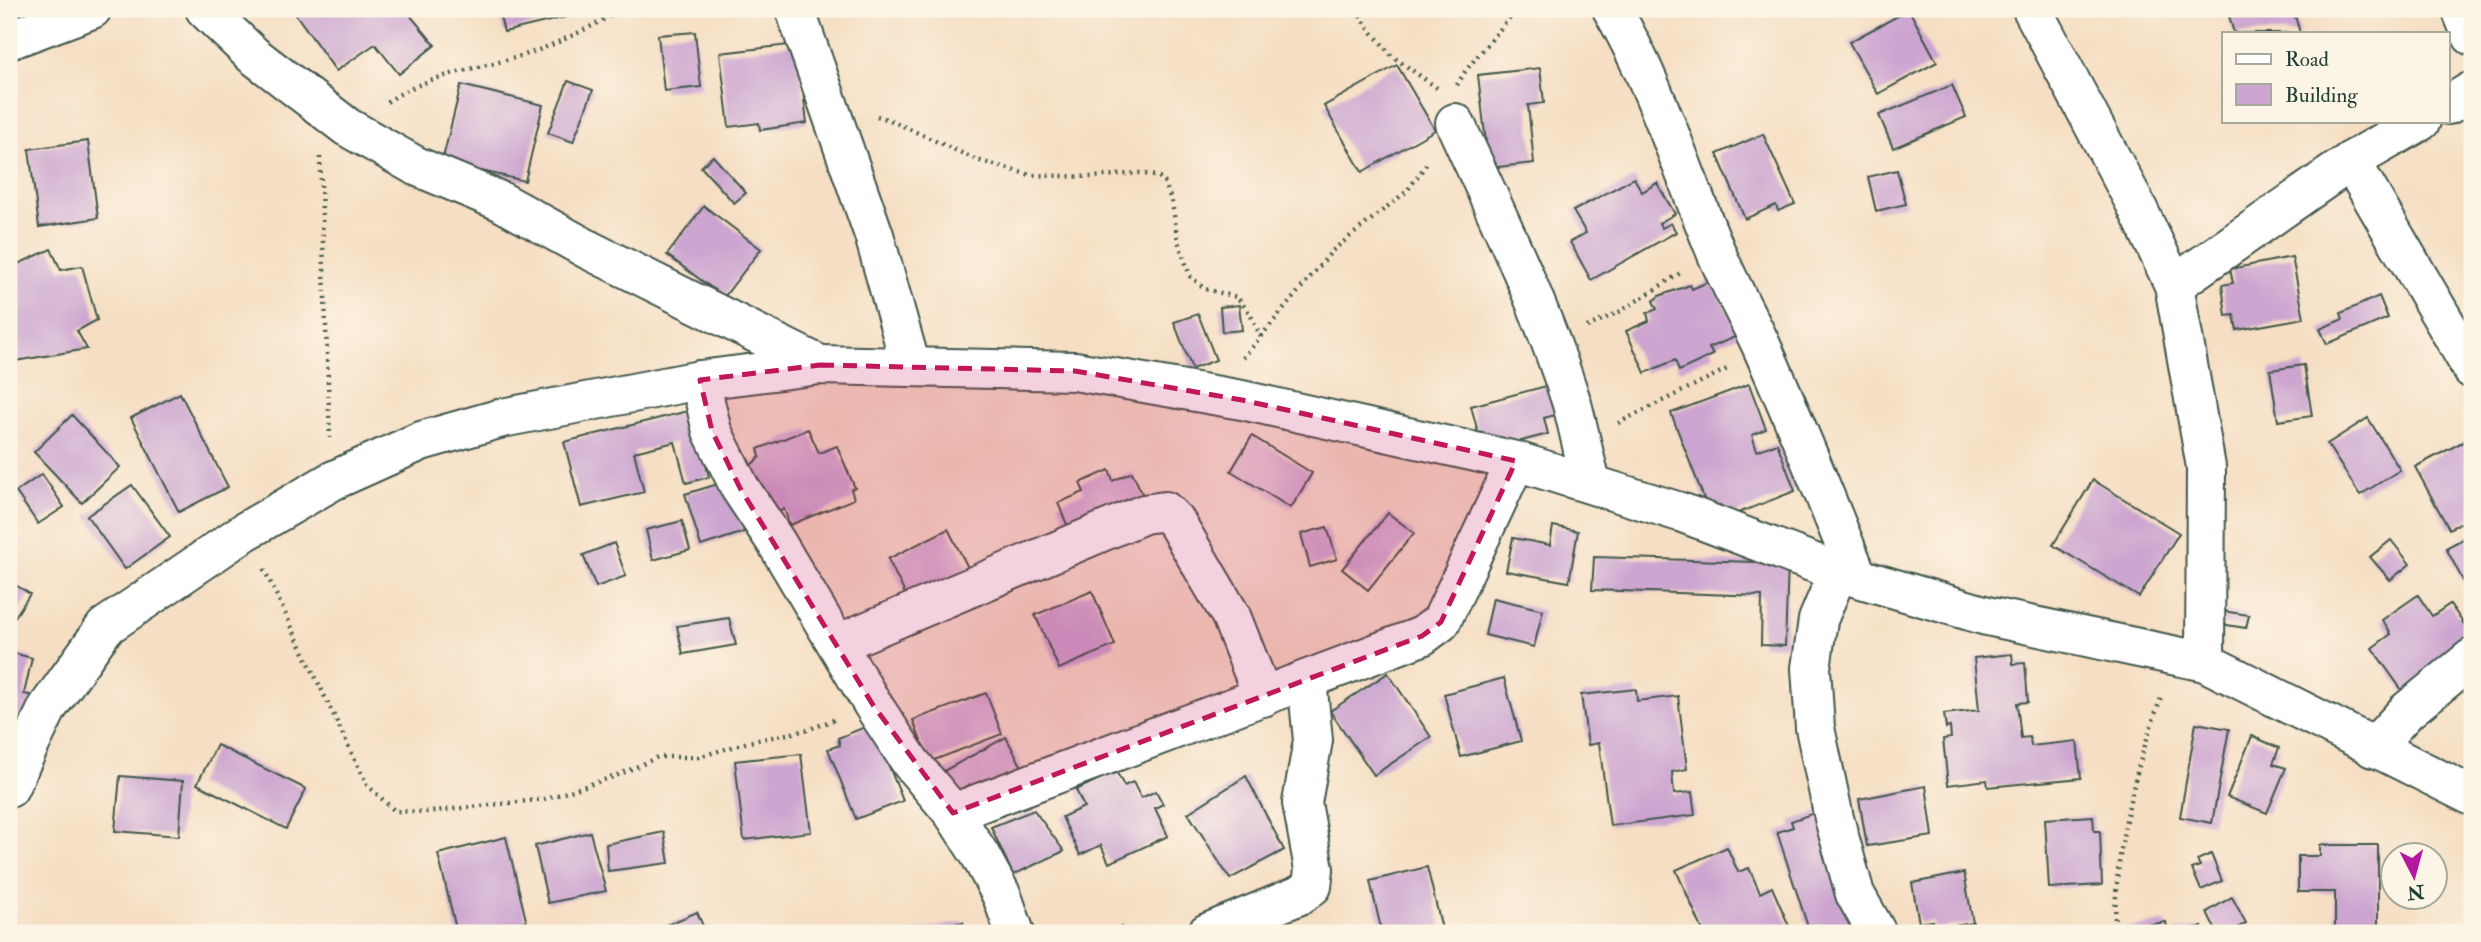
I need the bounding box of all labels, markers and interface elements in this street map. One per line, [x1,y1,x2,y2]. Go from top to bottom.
legend [2222,32,2450,122]
text: Road [2285,46,2330,73]
text: Building [2285,82,2358,109]
north arrow [2380,841,2450,911]
text: N [2405,879,2426,905]

